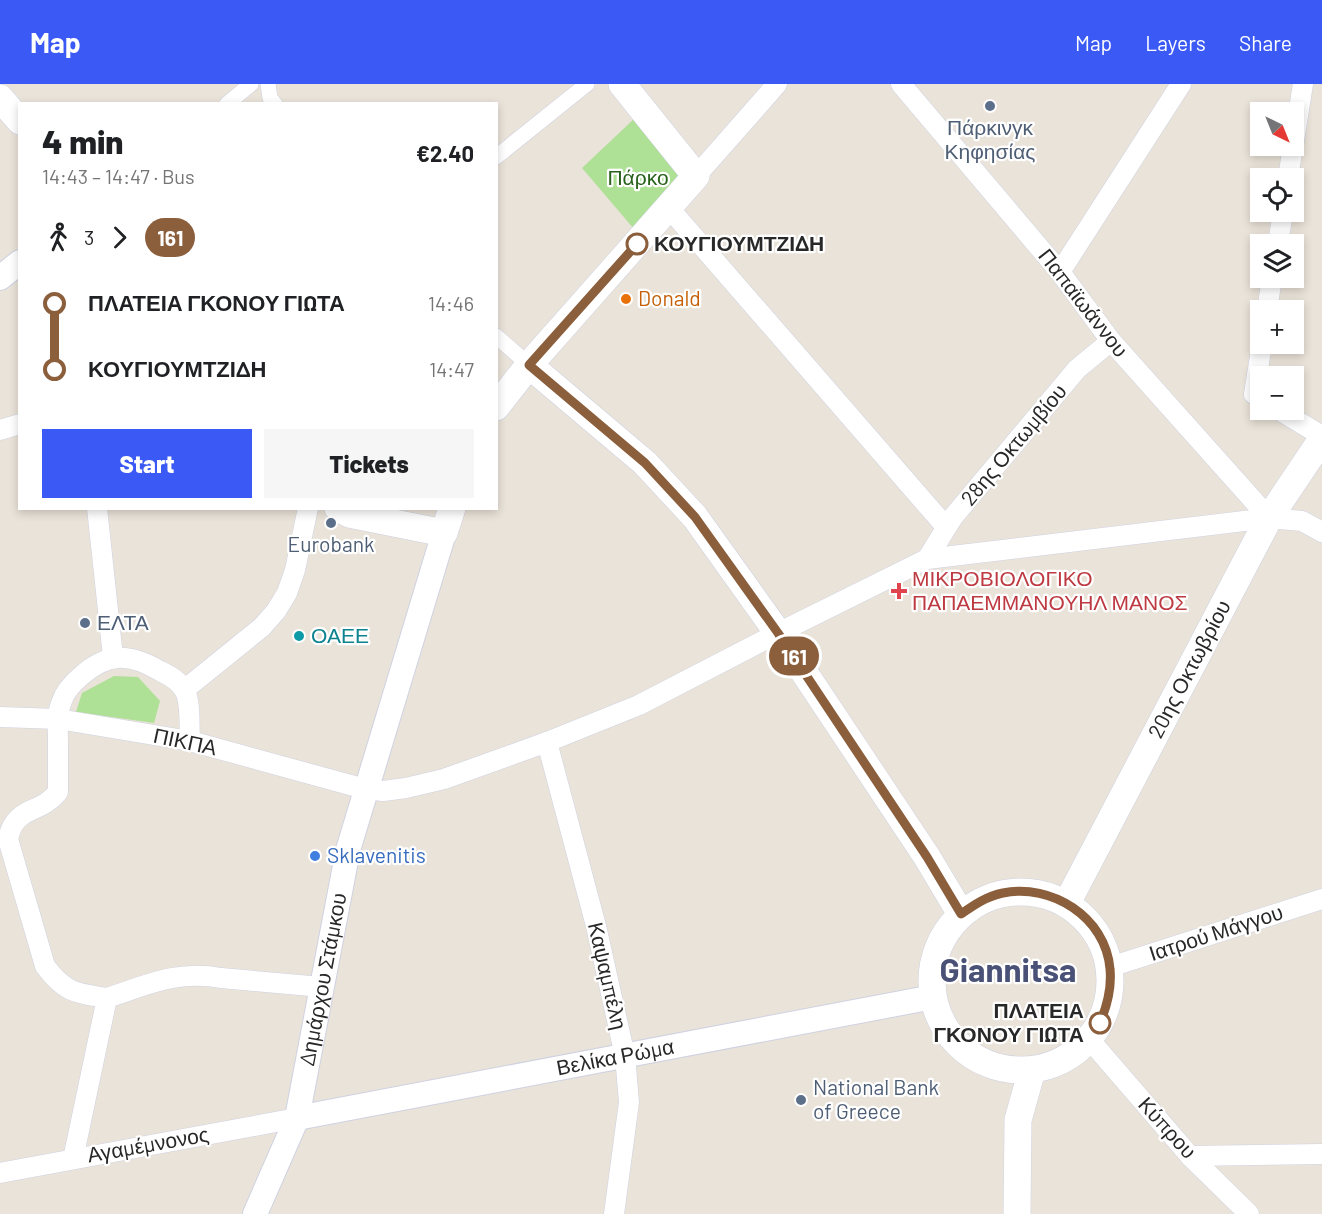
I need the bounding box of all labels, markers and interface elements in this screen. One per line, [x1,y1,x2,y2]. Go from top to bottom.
text: Map [30,25,81,59]
text: Map [1075,30,1112,55]
text: Layers [1145,30,1206,55]
text: Share [1239,30,1292,55]
marker: Πάρκινγκ Κηφησίας [983,99,997,113]
north arrow [1250,102,1304,156]
map controls [1250,102,1304,420]
place label: Πάρκινγκ Κηφησίας [945,114,1035,163]
text: 4 min [42,121,123,161]
text: €2.40 [416,140,474,166]
text: 14:43 – 14:47 · Bus [42,164,195,188]
park label: Πάρκο [607,164,669,189]
button: locate [1250,168,1304,222]
icon: walk [42,221,75,254]
icon: forward [103,221,136,254]
text: 3 [84,225,94,249]
text: 161 [157,225,183,250]
place label: ΚΟΥΓΙΟΥΜΤΖΙΔΗ [654,230,824,255]
marker: ΚΟΥΓΙΟΥΜΤΖΙΔΗ [626,233,648,255]
button: layers [1250,234,1304,288]
street label: Παπαϊωάννου [1034,243,1134,361]
place label: Donald [638,285,701,310]
text: ΠΛΑΤΕΙΑ ΓΚΟΝΟΥ ΓΙΩΤΑ [88,289,345,315]
text: 14:46 [428,291,474,315]
marker: Donald [619,292,633,306]
button: + [1250,300,1304,354]
text: ΚΟΥΓΙΟΥΜΤΖΙΔΗ [88,355,266,381]
text: 14:47 [429,357,474,381]
button: − [1250,366,1304,420]
street label: 28ης Οκτωμβίου [955,378,1071,510]
button: Start [42,429,252,498]
button: Tickets [264,429,474,498]
marker: Eurobank [324,516,338,530]
place label: Eurobank [288,531,374,556]
place label: ΜΙΚΡΟΒΙΟΛΟΓΙΚΟ ΠΑΠΑΕΜΜΑΝΟΥΗΛ ΜΑΝΟΣ [912,565,1188,614]
marker: ΜΙΚΡΟΒΙΟΛΟΓΙΚΟ ΠΑΠΑΕΜΜΑΝΟΥΗΛ ΜΑΝΟΣ [890,582,908,600]
street label: 20ης Οκτωβρίου [1142,595,1235,742]
place label: ΕΛΤΑ [97,609,149,634]
marker: ΕΛΤΑ [78,616,92,630]
place label: ΟΑΕΕ [311,622,369,647]
marker: ΟΑΕΕ [292,629,306,643]
line badge: 161 [760,636,828,676]
text: 161 [781,644,807,669]
street label: ΠΙΚΠΑ [151,722,219,759]
place label: Sklavenitis [327,842,426,867]
marker: Sklavenitis [308,849,322,863]
street label: Δημάρχου Στάμκου [293,890,351,1068]
street label: Ιατρού Μάγγου [1145,898,1286,965]
street label: Καψαμπέλη [584,919,633,1032]
district label: Giannitsa [939,949,1077,989]
place label: ΠΛΑΤΕΙΑ ΓΚΟΝΟΥ ΓΙΩΤΑ [933,997,1084,1046]
marker: ΠΛΑΤΕΙΑ ΓΚΟΝΟΥ ΓΙΩΤΑ [1089,1012,1111,1034]
street label: Βελίκα Ρώμα [554,1033,676,1079]
place label: National Bank of Greece [813,1074,939,1123]
street label: Κύπρου [1134,1091,1202,1163]
marker: National Bank of Greece [794,1093,808,1107]
street label: Αγαμέμνονος [85,1121,210,1167]

